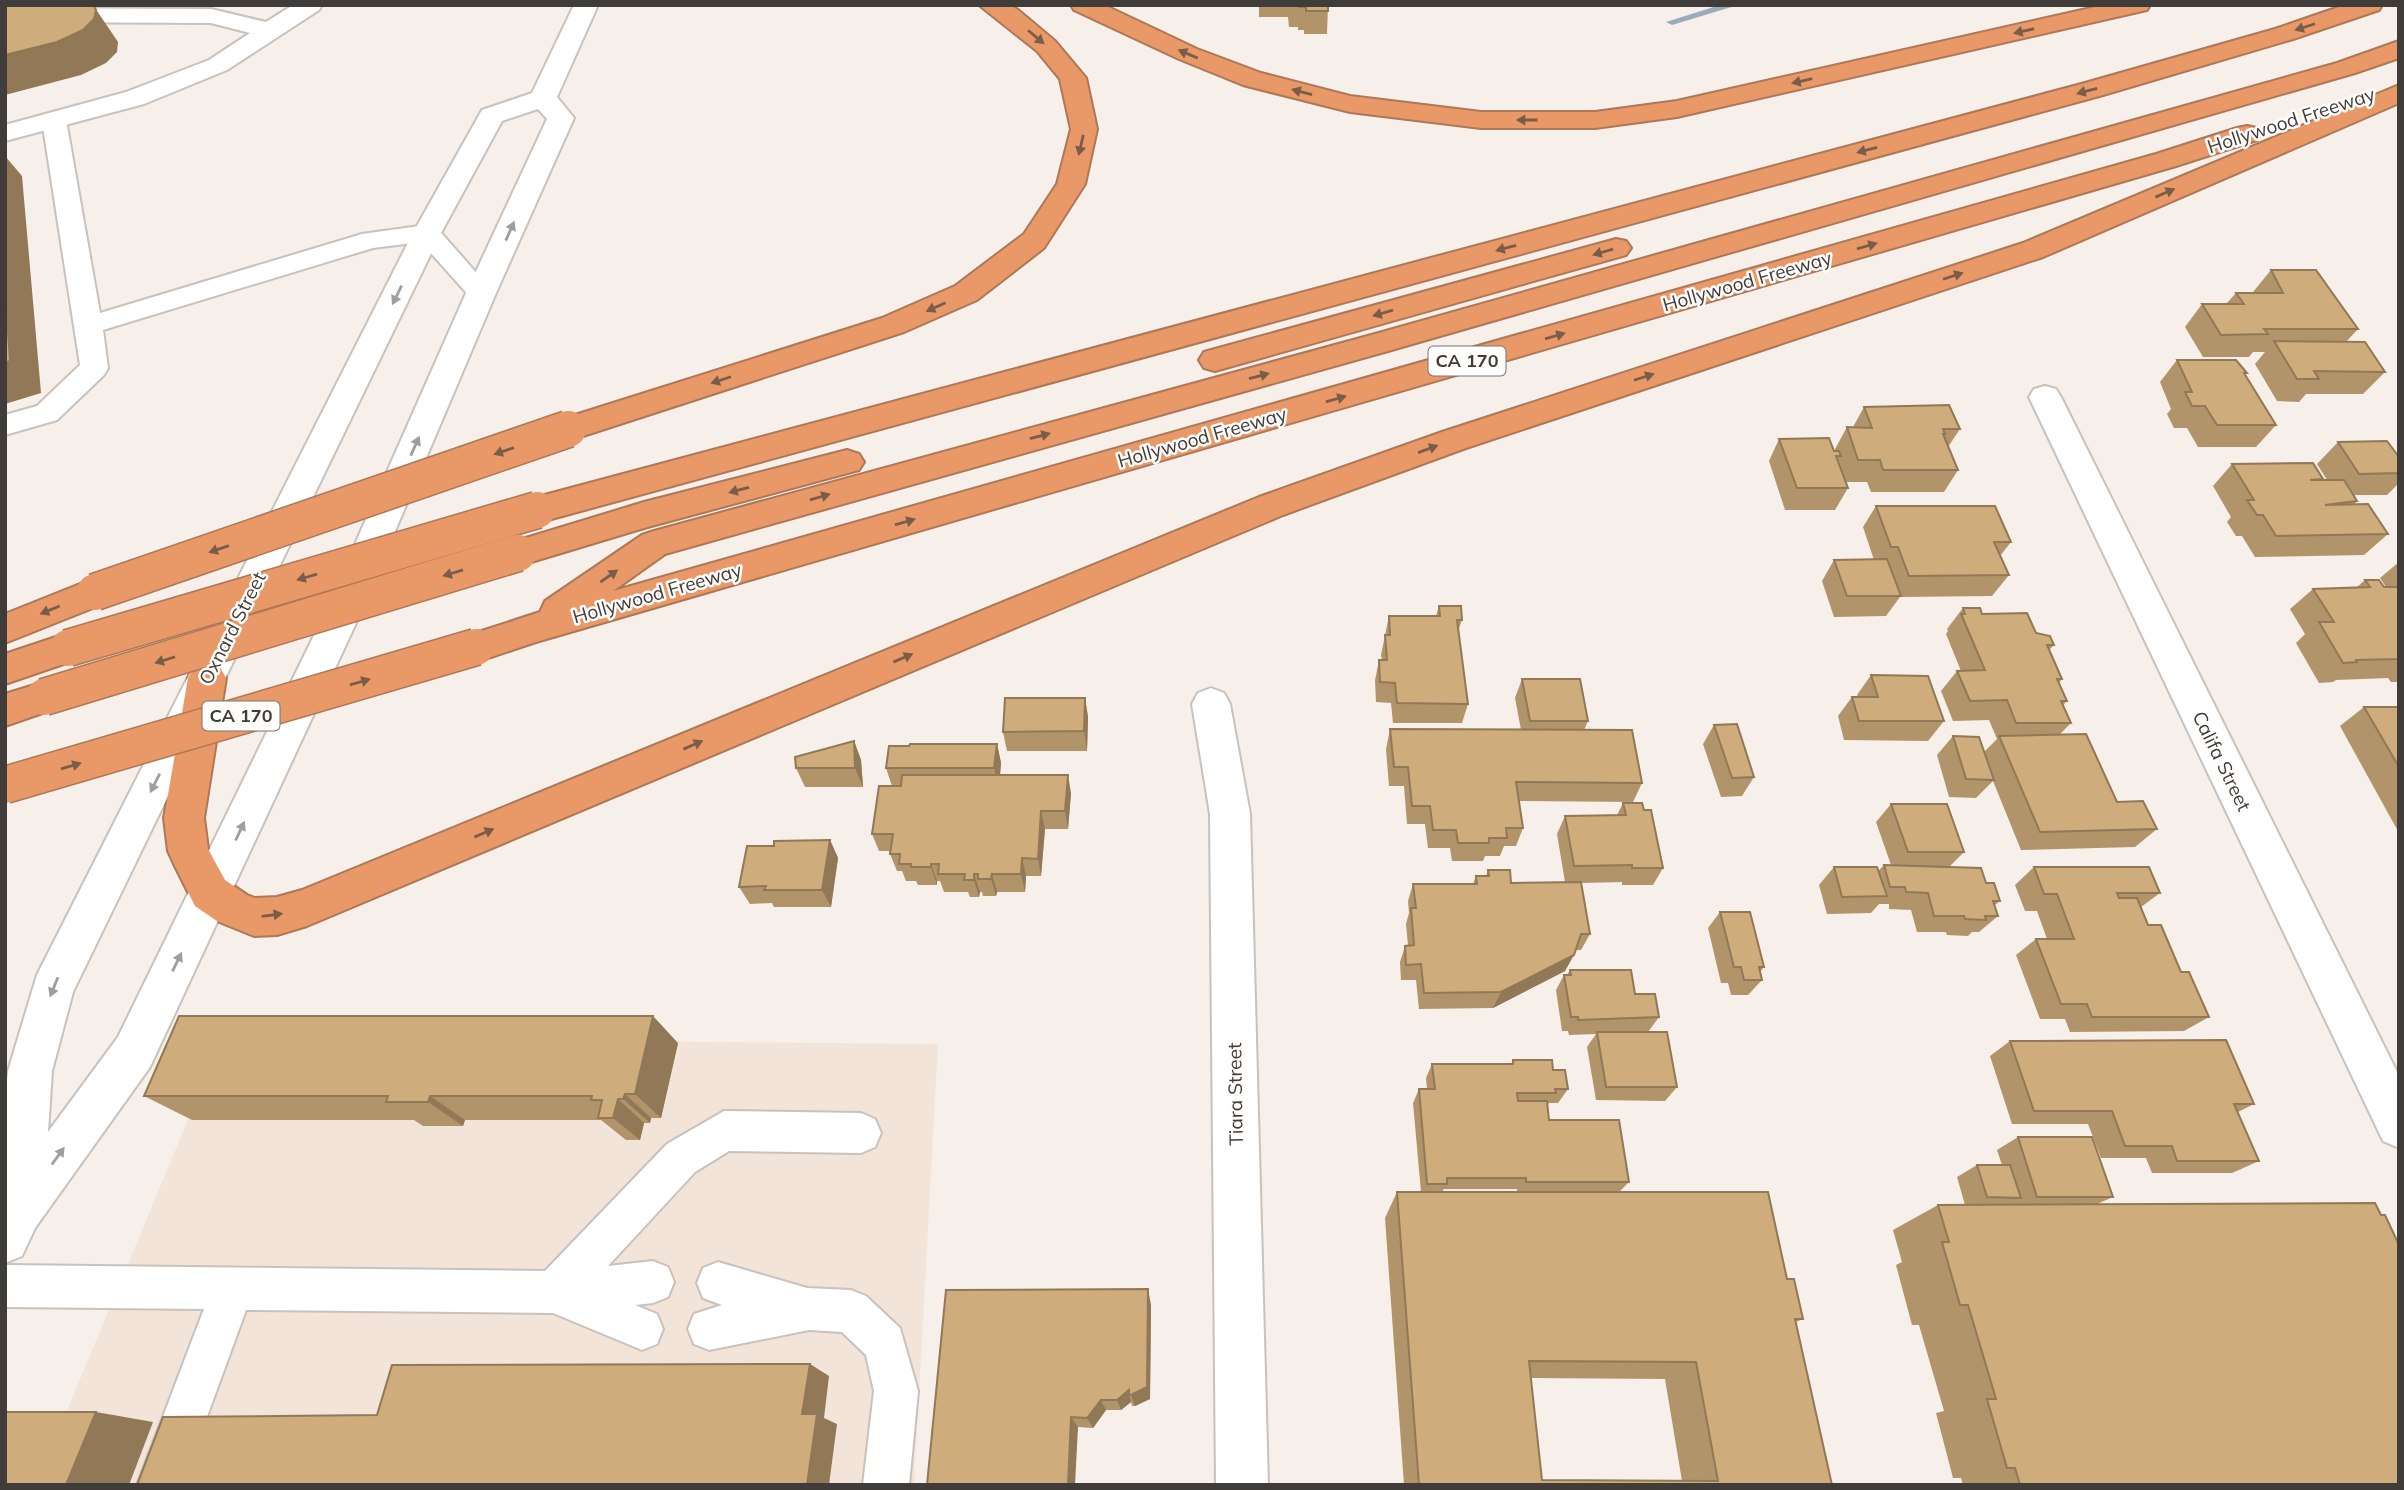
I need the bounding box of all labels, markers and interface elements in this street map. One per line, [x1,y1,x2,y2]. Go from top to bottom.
one-way arrow [2295,22,2316,33]
one-way arrow [2013,26,2035,37]
one-way arrow [1027,29,1044,44]
one-way arrow [1178,48,1199,59]
one-way arrow [1791,76,1813,87]
street label: Hollywood Freeway [2204,82,2378,158]
one-way arrow [1291,86,1313,97]
one-way arrow [2076,86,2097,96]
one-way arrow [1516,114,1538,126]
one-way arrow [1075,134,1086,156]
one-way arrow [1856,145,1878,156]
one-way arrow [2155,187,2175,199]
one-way arrow [504,220,515,241]
one-way arrow [1857,240,1879,251]
one-way arrow [1495,243,1517,254]
street label: Hollywood Freeway [1660,245,1834,317]
one-way arrow [1591,247,1613,258]
one-way arrow [1943,270,1964,281]
one-way arrow [392,285,403,305]
one-way arrow [926,301,946,313]
one-way arrow [1372,308,1394,319]
one-way arrow [1544,330,1566,341]
road number: CA 170 [1428,346,1506,376]
one-way arrow [1248,370,1270,381]
one-way arrow [1633,372,1654,382]
one-way arrow [710,376,731,386]
one-way arrow [1325,393,1347,404]
street label: Hollywood Freeway [1115,401,1289,473]
one-way arrow [1029,430,1050,440]
one-way arrow [409,436,421,456]
one-way arrow [1417,443,1438,454]
one-way arrow [493,446,514,457]
one-way arrow [728,485,750,496]
one-way arrow [810,491,831,501]
one-way arrow [895,517,916,527]
one-way arrow [209,544,230,555]
street label: Hollywood Freeway [570,557,744,629]
street label: Oxnard Street [193,567,271,688]
one-way arrow [442,568,463,578]
one-way arrow [600,570,619,583]
one-way arrow [296,572,317,582]
one-way arrow [39,605,60,616]
one-way arrow [893,652,914,663]
one-way arrow [154,656,175,666]
one-way arrow [349,676,370,686]
road number: CA 170 [202,702,280,730]
street label: Califa Street [2187,707,2257,815]
one-way arrow [683,740,704,751]
one-way arrow [61,761,82,771]
one-way arrow [149,773,160,793]
one-way arrow [234,821,245,841]
one-way arrow [473,827,494,838]
one-way arrow [261,910,283,921]
one-way arrow [172,952,183,973]
one-way arrow [49,977,60,998]
street label: Tiara Street [1222,1042,1248,1146]
one-way arrow [51,1146,65,1165]

